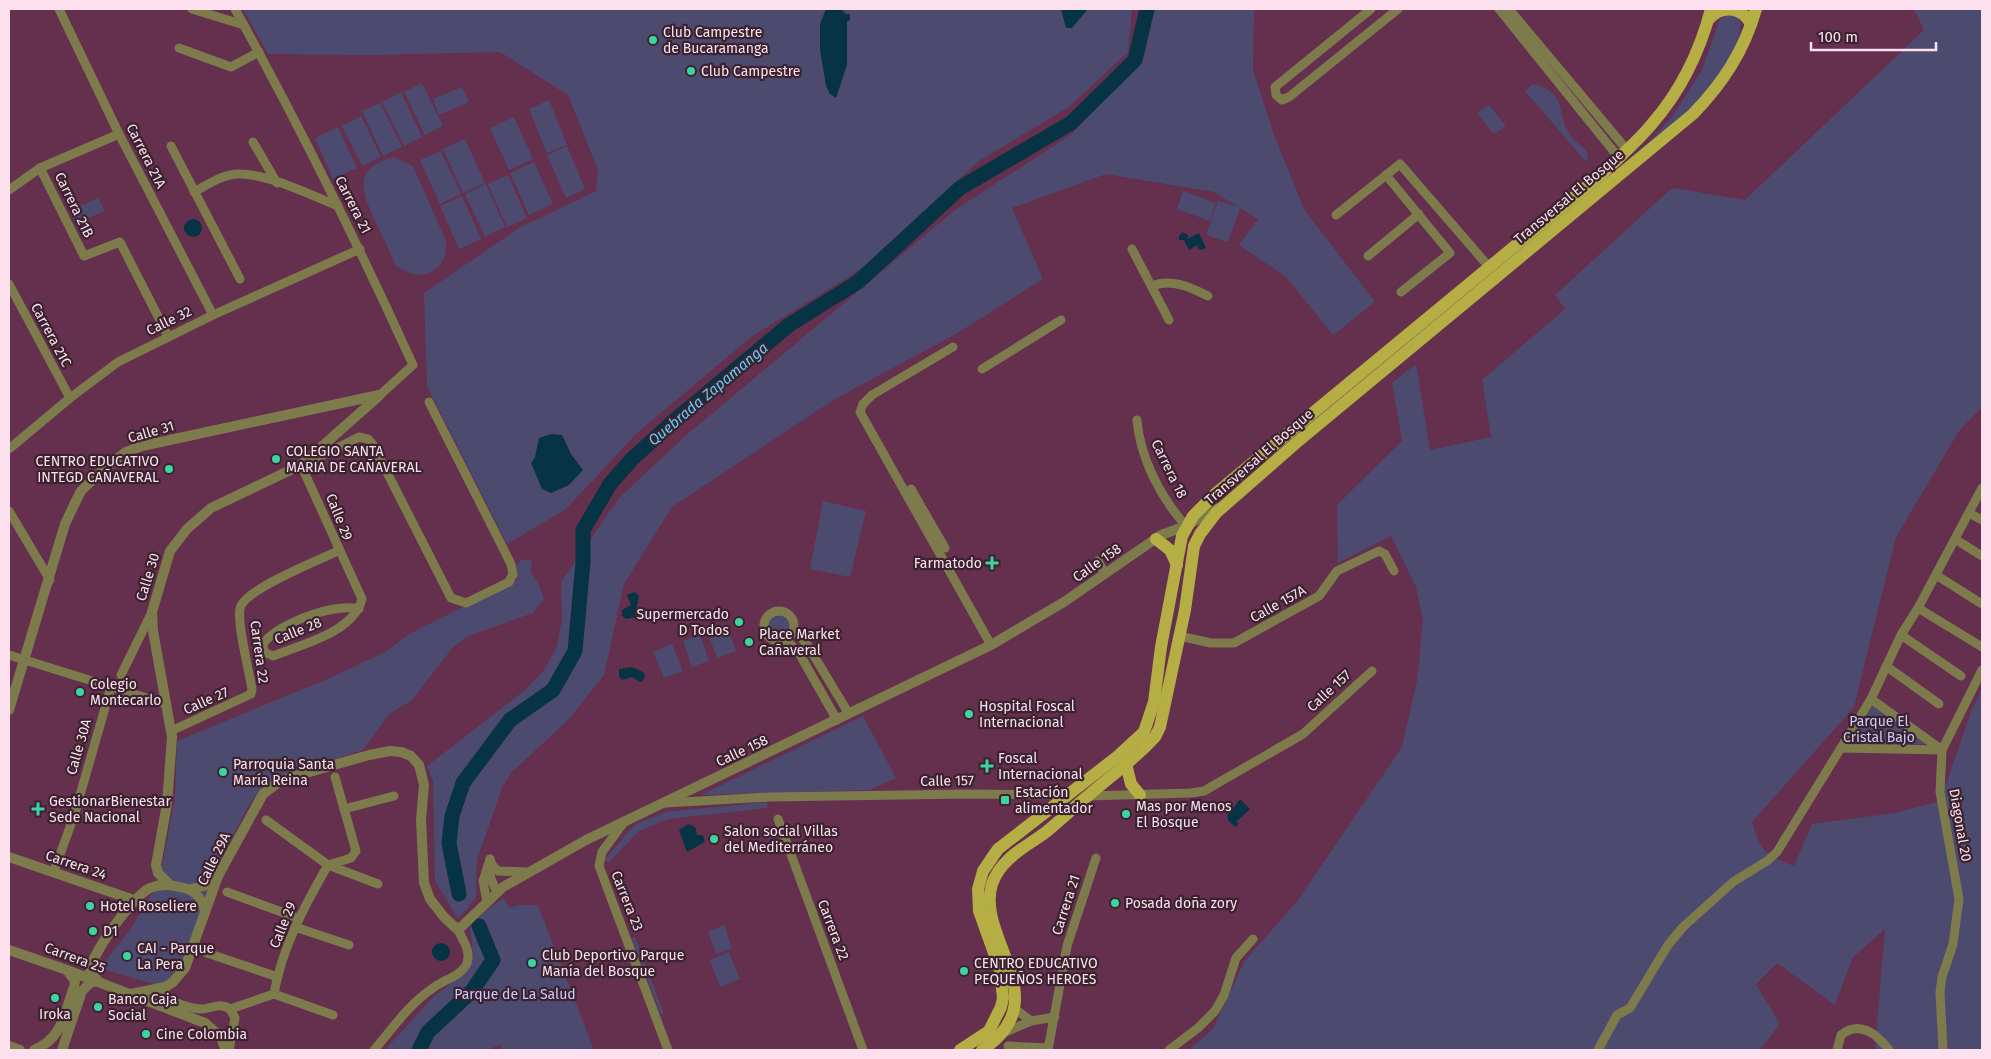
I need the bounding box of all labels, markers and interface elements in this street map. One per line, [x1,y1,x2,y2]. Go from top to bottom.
scale bar [1811,20,1936,52]
place label: Club Campestre de Bucaramanga [663,24,769,57]
text: 100 m [1818,28,1858,46]
marker: Club Campestre de Bucaramanga [647,34,659,46]
place label: Club Campestre [701,63,800,80]
marker: Club Campestre [685,65,697,77]
street label: Carrera 21A [122,121,170,191]
street label: Transversal El Bosque [1511,146,1627,248]
street label: Carrera 21B [51,169,97,241]
street label: Carrera 21 [331,173,375,237]
street label: Carrera 21C [27,300,75,370]
street label: Calle 32 [144,303,195,339]
water label: Quebrada Zapamanga [644,339,772,449]
street label: Transversal El Bosque [1201,405,1317,509]
street label: Calle 31 [126,417,176,447]
street label: Carrera 18 [1147,437,1191,501]
place label: COLEGIO SANTA MARIA DE CAÑAVERAL [286,443,421,476]
place label: CENTRO EDUCATIVO INTEGD CAÑAVERAL [35,453,159,486]
marker: COLEGIO SANTA MARIA DE CAÑAVERAL [270,453,282,465]
marker: CENTRO EDUCATIVO INTEGD CAÑAVERAL [163,463,175,475]
street label: Calle 29 [322,491,356,543]
street label: Calle 158 [1069,540,1125,586]
street label: Calle 30 [133,551,163,603]
place label: Farmatodo [914,555,982,572]
marker: Farmatodo [986,557,998,569]
street label: Calle 157A [1247,582,1309,626]
place label: Supermercado D Todos [637,606,729,639]
street label: Calle 28 [272,614,324,648]
marker: Supermercado D Todos [733,616,745,628]
street label: Carrera 22 [246,619,272,685]
place label: Place Market Cañaveral [759,626,841,659]
marker: Place Market Cañaveral [743,636,755,648]
street label: Calle 157 [1304,667,1354,715]
place label: Colegio Montecarlo [90,676,162,709]
street label: Calle 27 [181,684,231,718]
marker: Colegio Montecarlo [74,686,86,698]
place label: Hospital Foscal Internacional [979,698,1075,731]
marker: Hospital Foscal Internacional [963,708,975,720]
park label: Parque El Cristal Bajo [1843,713,1915,746]
street label: Calle 30A [63,717,95,777]
street label: Calle 158 [713,731,771,770]
place label: Foscal Internacional [998,750,1083,783]
place label: Parroquia Santa María Reina [233,756,334,789]
marker: Foscal Internacional [980,759,994,773]
marker: Parroquia Santa María Reina [217,766,229,778]
street label: Calle 157 [920,772,974,790]
place label: Estación alimentador [1015,784,1093,817]
street label: Diagonal 20 [1945,787,1975,863]
place label: GestionarBienestar Sede Nacional [49,793,171,826]
marker: Estación alimentador [999,794,1011,806]
place label: Mas por Menos El Bosque [1136,798,1232,831]
marker: GestionarBienestar Sede Nacional [31,802,45,816]
marker: Mas por Menos El Bosque [1120,808,1132,820]
place label: Salon social Villas del Mediterráneo [724,823,838,856]
street label: Calle 29A [194,830,234,888]
marker: Salon social Villas del Mediterráneo [708,833,720,845]
street label: Carrera 24 [43,847,109,884]
street label: Carrera 23 [607,868,647,934]
street label: Carrera 21 [1048,873,1084,937]
place label: Posada doña zory [1125,895,1237,912]
street label: Carrera 22 [814,897,852,963]
marker: Posada doña zory [1109,897,1121,909]
place label: Hotel Roseliere [100,898,197,915]
street label: Calle 29 [266,899,300,951]
marker: Hotel Roseliere [84,900,96,912]
place label: D1 [103,923,118,940]
marker: D1 [87,925,99,937]
street label: Carrera 25 [42,939,108,977]
place label: CAI - Parque La Pera [137,940,214,973]
place label: Club Deportivo Parque Manía del Bosque [542,947,684,980]
marker: CAI - Parque La Pera [121,950,133,962]
place label: CENTRO EDUCATIVO PEQUEÑOS HEROES [974,955,1098,988]
marker: Club Deportivo Parque Manía del Bosque [526,957,538,969]
marker: CENTRO EDUCATIVO PEQUEÑOS HEROES [958,965,970,977]
park label: Parque de La Salud [454,986,576,1003]
place label: Banco Caja Social [108,991,177,1024]
marker: Iroka [49,992,61,1004]
marker: Banco Caja Social [92,1001,104,1013]
place label: Iroka [39,1006,71,1023]
place label: Cine Colombia [156,1026,247,1043]
marker: Cine Colombia [140,1028,152,1040]

